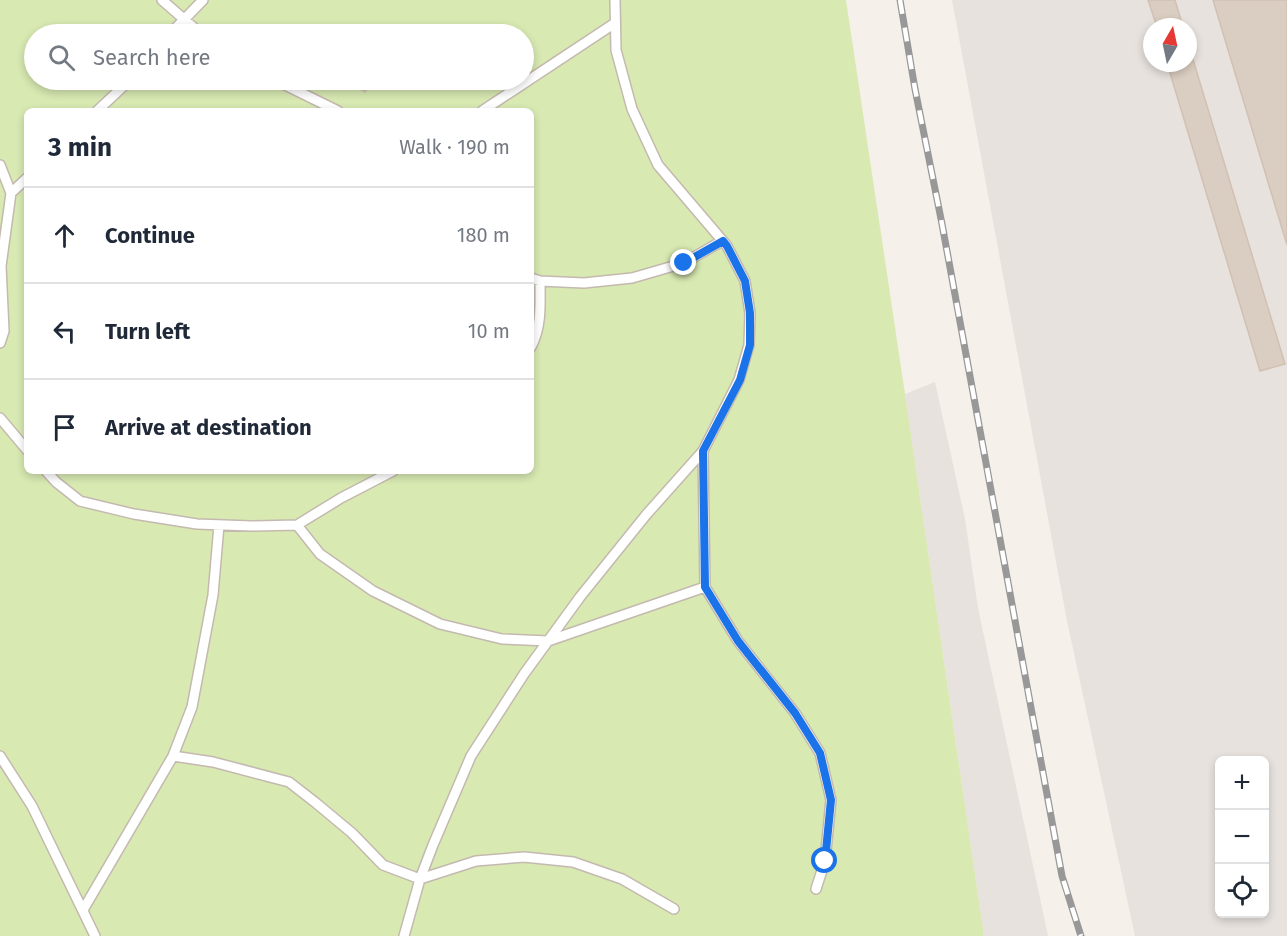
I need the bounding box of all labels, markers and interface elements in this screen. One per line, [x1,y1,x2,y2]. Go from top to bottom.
north arrow [1143,18,1197,72]
search box [24,24,534,90]
icon: search [45,41,78,74]
text: Search here [93,44,211,71]
text: 3 min [48,132,112,163]
text: Walk · 190 m [399,135,510,159]
icon: ahead [48,219,81,252]
text: Continue [105,222,195,249]
text: 180 m [457,223,510,247]
route end [670,249,696,275]
icon: left [48,315,81,348]
text: Turn left [105,318,190,345]
text: 10 m [468,319,510,343]
icon: arrive [48,411,81,444]
text: Arrive at destination [105,414,312,441]
map controls [1215,756,1269,918]
button: + [1215,756,1269,810]
button: − [1215,810,1269,864]
route start [811,847,837,873]
button: locate [1215,864,1269,918]

